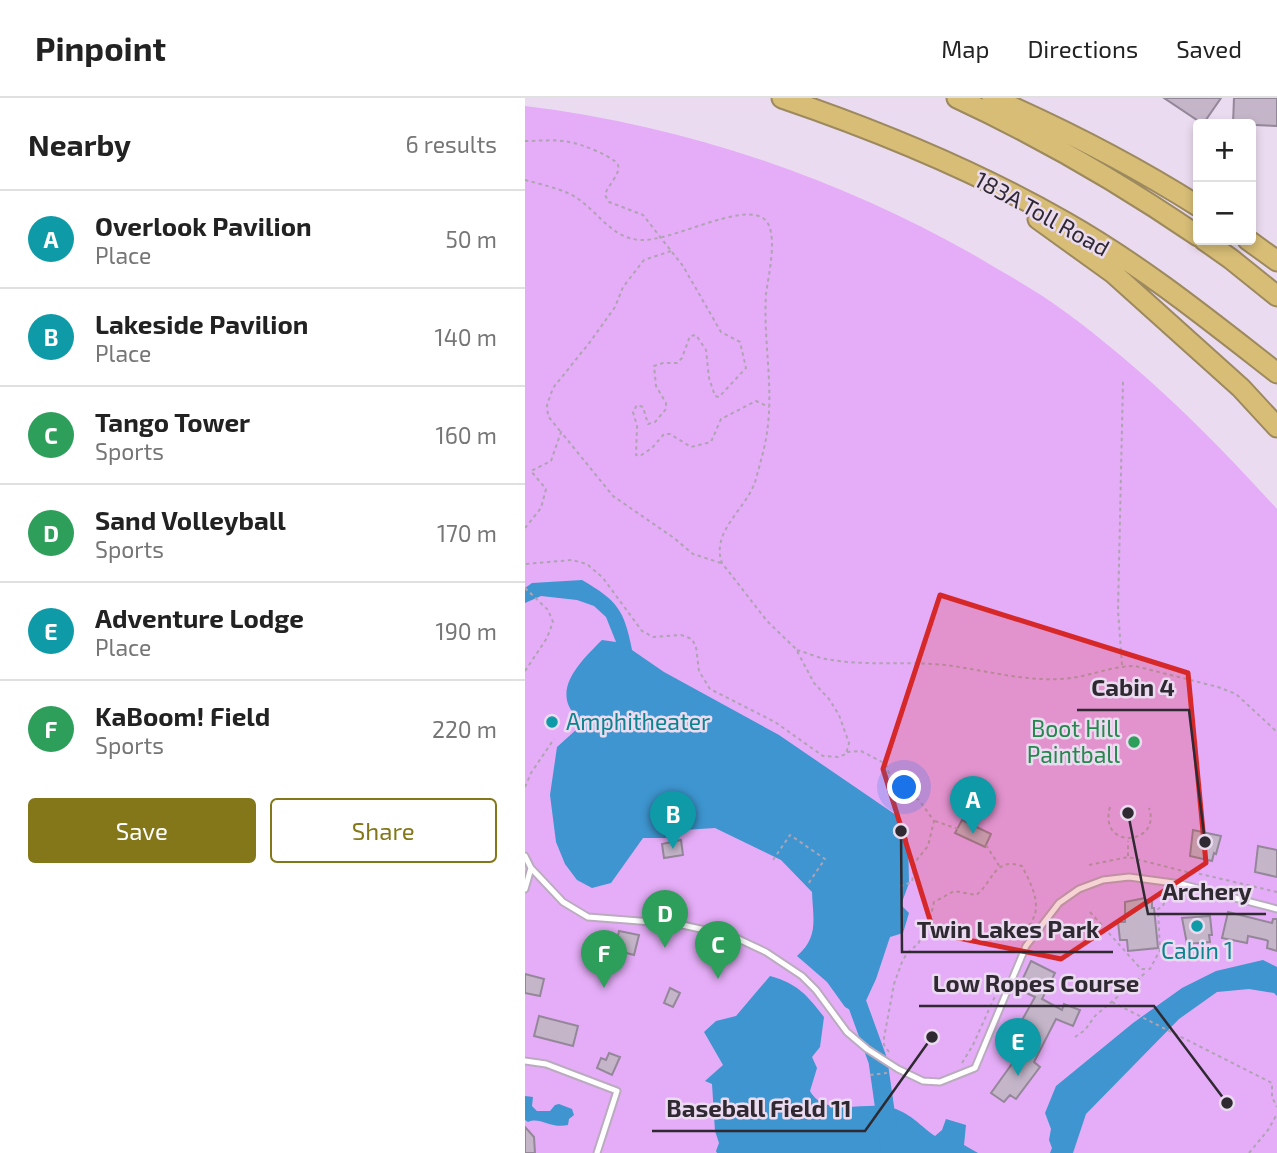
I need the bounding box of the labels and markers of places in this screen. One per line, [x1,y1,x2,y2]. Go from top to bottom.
callout: Cabin 4 [1077,665,1189,710]
place label: Amphitheater [566,707,710,735]
marker: Amphitheater [544,714,560,730]
place label: Boot Hill Paintball [1027,714,1120,768]
marker: Boot Hill Paintball [1126,734,1142,750]
pin: A [950,776,996,834]
pin: B [650,791,696,849]
callout: Archery [1148,869,1266,914]
pin: D [642,890,688,948]
callout: Twin Lakes Park [902,907,1113,952]
marker: Cabin 1 [1189,918,1205,934]
pin: C [695,921,741,979]
pin: F [581,930,627,988]
place label: Cabin 1 [1161,936,1233,964]
callout: Low Ropes Course [919,961,1154,1006]
pin: E [995,1018,1041,1076]
callout: Baseball Field 11 [652,1086,865,1131]

